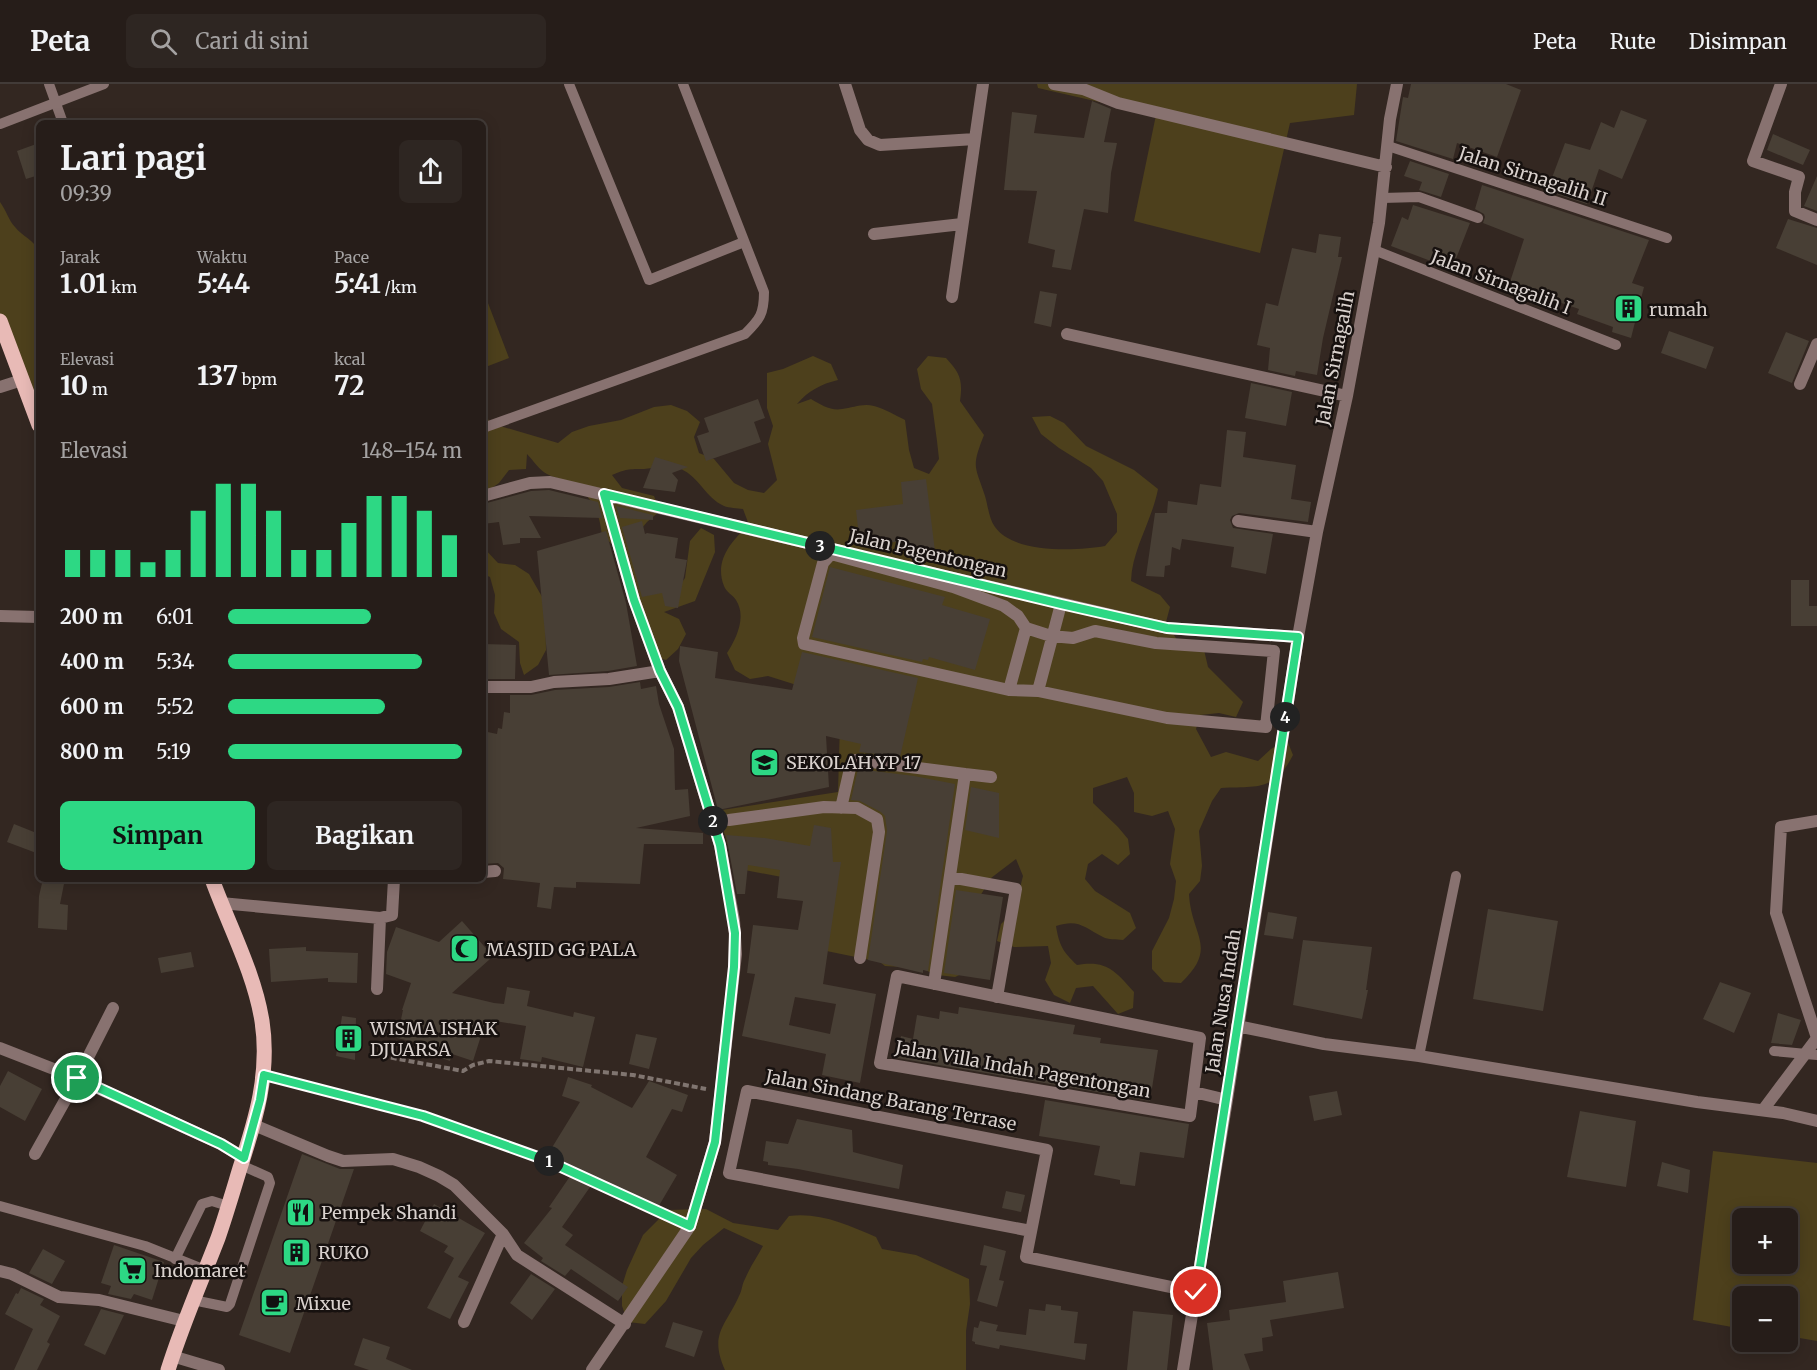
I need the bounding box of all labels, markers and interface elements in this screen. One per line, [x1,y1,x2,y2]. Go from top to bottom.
search box [126,14,546,68]
text: Peta [30,23,90,59]
icon: search [147,25,180,58]
text: Cari di sini [195,27,309,55]
text: Peta [1533,28,1577,55]
text: Rute [1610,28,1656,55]
text: Disimpan [1689,28,1787,55]
text: Lari pagi [60,138,207,179]
button: share [399,140,462,203]
street label: Jalan Sirnagalih II [1455,141,1610,211]
text: 09:39 [60,181,112,206]
street label: Jalan Sirnagalih I [1427,244,1574,319]
text: Jarak [60,247,100,267]
text: Waktu [197,247,247,267]
text: Pace [334,247,369,267]
text: 1.01 [60,267,107,300]
text: 5:44 [197,267,250,300]
text: 5:41 [334,267,381,300]
text: km [107,277,137,297]
text: /km [381,277,417,297]
street label: Jalan Sirnagalih [1310,288,1359,428]
building icon: rumah [1612,293,1644,325]
place label: rumah [1649,298,1708,321]
text: Elevasi [60,349,114,369]
text: kcal [334,349,365,369]
text: 137 [197,359,238,392]
text: 10 [60,369,88,402]
text: bpm [238,369,277,389]
text: 72 [334,369,364,402]
text: m [88,379,108,399]
text: Elevasi [60,438,128,463]
text: 148–154 m [361,438,462,463]
street label: Jalan Pagentongan [846,523,1009,582]
pin: 3 [805,531,835,561]
text: 3 [815,536,825,556]
text: 200 m [60,604,123,629]
text: 6:01 [156,604,193,629]
text: 400 m [60,649,124,674]
text: 5:34 [156,649,194,674]
text: 600 m [60,694,124,719]
text: 5:52 [156,694,194,719]
pin: 4 [1270,702,1300,732]
text: 4 [1280,707,1290,727]
text: 800 m [60,739,124,764]
text: 5:19 [156,739,191,764]
school or university icon: SEKOLAH YP 17 [749,746,781,778]
place label: SEKOLAH YP 17 [786,751,921,774]
button: Simpan [60,801,255,870]
button: Bagikan [267,801,462,870]
pin: 2 [698,806,728,836]
text: 2 [708,811,718,831]
street label: Jalan Nusa Indah [1200,927,1246,1076]
mosque icon: MASJID GG PALA [449,933,481,965]
place label: MASJID GG PALA [486,938,637,961]
place label: WISMA ISHAK DJUARSA [369,1017,497,1061]
building icon: WISMA ISHAK DJUARSA [333,1022,365,1054]
street label: Jalan Villa Indah Pagentongan [892,1035,1153,1103]
pin [51,1052,102,1103]
icon: arrive [60,1061,93,1094]
street label: Jalan Sindang Barang Terrase [763,1064,1018,1136]
pin: 1 [534,1146,564,1176]
text: 1 [545,1151,553,1171]
restaurant icon: Pempek Shandi [284,1196,316,1228]
place label: Pempek Shandi [321,1201,457,1224]
map controls [1732,1208,1798,1352]
button: + [1732,1208,1798,1274]
building icon: RUKO [281,1236,313,1268]
place label: RUKO [318,1241,369,1264]
supermarket icon: Indomaret [117,1254,149,1286]
place label: Indomaret [154,1259,245,1282]
pin [1170,1266,1221,1317]
icon: check [1179,1275,1212,1308]
button: − [1732,1286,1798,1352]
cafe icon: Mixue [259,1287,291,1319]
place label: Mixue [296,1292,351,1315]

